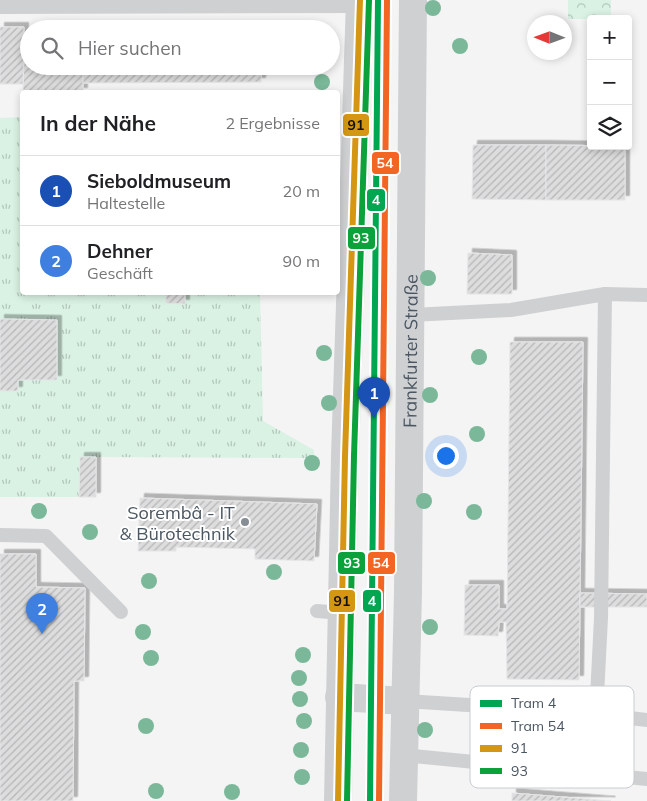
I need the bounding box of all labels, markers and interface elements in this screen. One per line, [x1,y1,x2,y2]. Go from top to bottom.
north arrow [527,15,572,60]
map controls [587,15,632,150]
button: + [587,15,632,60]
search box [20,20,340,75]
icon: search [38,34,66,62]
text: Hier suchen [78,36,182,60]
button: − [587,60,632,105]
button: layers [587,105,632,150]
text: In der Nähe [40,110,156,136]
text: 2 Ergebnisse [225,113,320,133]
line badge: 91 [342,113,370,137]
text: 91 [348,116,364,134]
line badge: 54 [371,151,400,175]
text: 54 [377,154,394,172]
text: Sieboldmuseum [87,169,231,193]
text: 1 [51,181,61,201]
text: 20 m [283,181,320,201]
line badge: 4 [366,188,386,212]
text: 4 [372,191,381,209]
text: Haltestelle [87,193,165,213]
line badge: 93 [347,226,376,250]
text: 93 [353,229,369,247]
text: Dehner [87,239,153,263]
text: 2 [51,251,61,271]
text: 90 m [283,251,320,271]
text: Geschäft [87,263,153,283]
street label: Frankfurter Straße [398,274,422,428]
pin: 1 [358,377,390,418]
your location [433,443,459,469]
place label: Sorembâ - IT & Bürotechnik [119,501,236,545]
marker: Sorembâ - IT & Bürotechnik [239,516,251,528]
line badge: 93 [337,551,366,575]
line badge: 54 [367,551,396,575]
text: 93 [344,554,360,572]
text: 54 [373,554,390,572]
line badge: 91 [328,589,356,613]
line badge: 4 [362,589,382,613]
text: 91 [334,592,350,610]
text: 4 [368,592,377,610]
pin: 2 [26,593,58,634]
legend [470,686,634,788]
text: Tram 4 [511,694,557,712]
text: Tram 54 [511,717,565,735]
text: 91 [511,739,528,757]
text: 93 [511,762,528,780]

